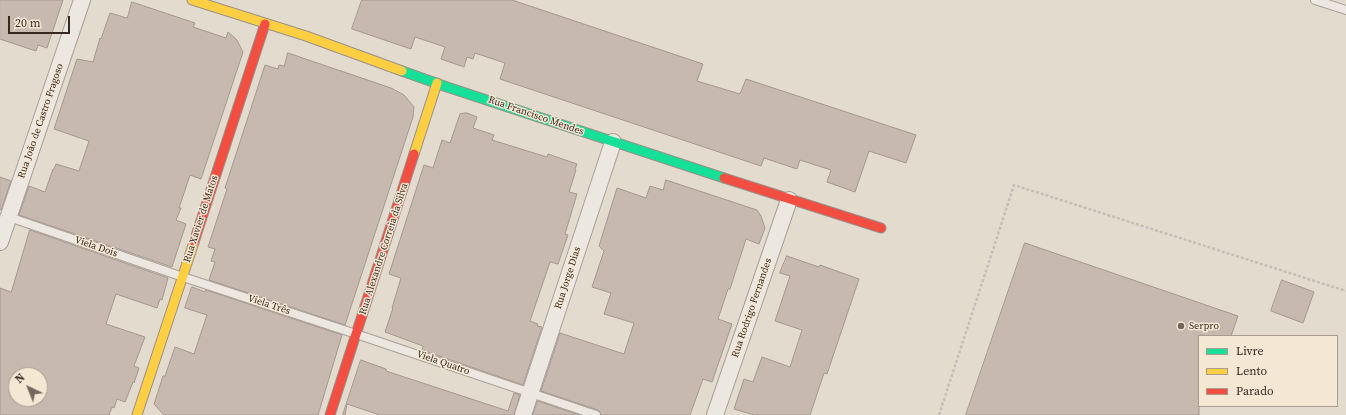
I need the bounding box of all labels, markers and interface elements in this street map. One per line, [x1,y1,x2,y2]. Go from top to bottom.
scale bar [10,8,72,34]
text: 20 m [15,15,41,31]
street label: Rua João de Castro Fragoso [16,62,66,180]
street label: Rua Francisco Mendes [487,94,585,138]
street label: Rua Xavier de Matos [181,174,221,264]
street label: Rua Alexandre Correia da Silva [357,182,411,316]
street label: Viela Dois [73,234,119,260]
street label: Rua Jorge Dias [552,245,584,311]
street label: Rua Rodrigo Fernandes [729,257,775,359]
street label: Viela Três [246,292,292,318]
place label: Serpro [1189,320,1219,332]
marker: Serpro [1176,321,1186,331]
legend [1198,335,1338,407]
text: Livre [1236,343,1264,359]
street label: Viela Quatro [415,348,471,378]
text: Lento [1236,363,1267,379]
north arrow [8,367,48,407]
text: N [12,370,28,387]
text: Parado [1236,383,1274,399]

